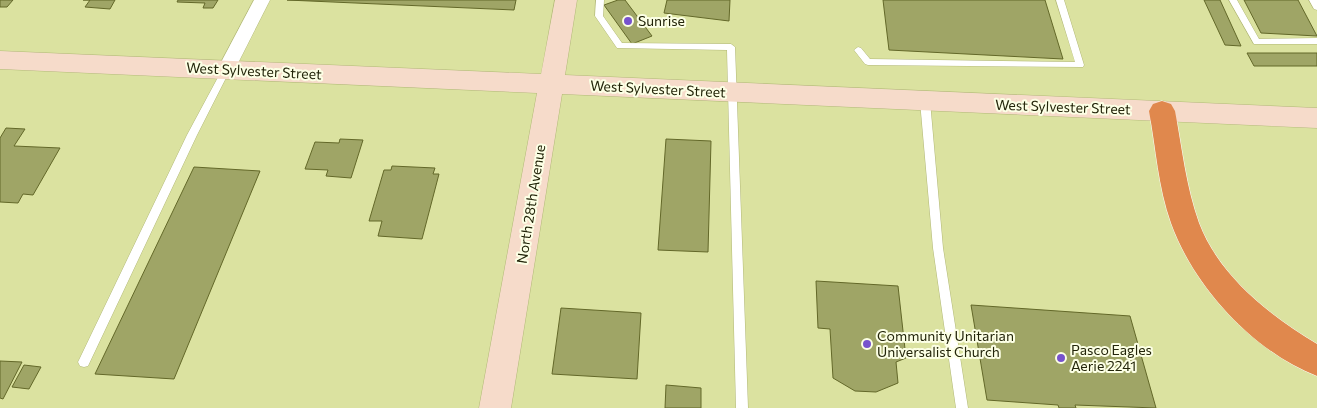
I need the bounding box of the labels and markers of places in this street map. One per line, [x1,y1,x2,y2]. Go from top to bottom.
place label: Sunrise [638,12,685,29]
marker: Sunrise [622,15,634,27]
place label: Community Unitarian Universalist Church [877,327,1014,360]
marker: Community Unitarian Universalist Church [861,338,873,350]
place label: Pasco Eagles Aerie 2241 [1071,341,1152,374]
marker: Pasco Eagles Aerie 2241 [1055,352,1067,364]

